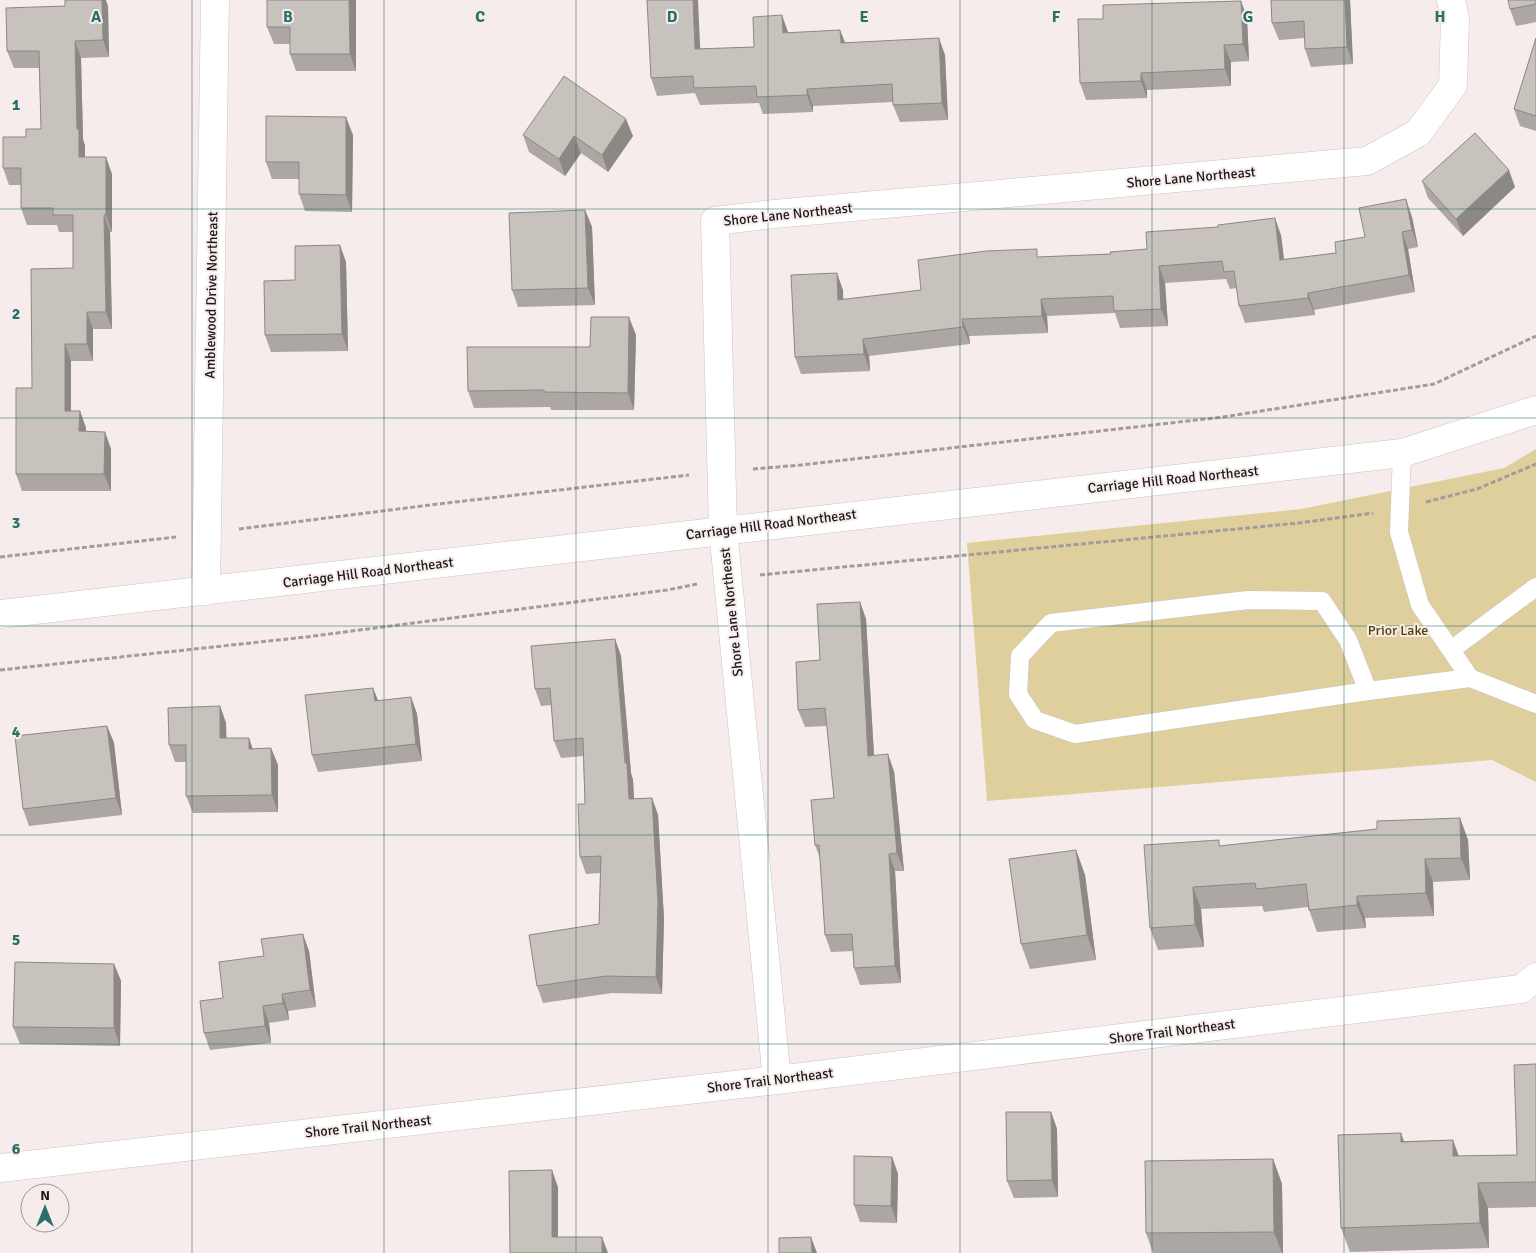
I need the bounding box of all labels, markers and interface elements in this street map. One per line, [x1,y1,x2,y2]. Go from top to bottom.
text: A [91,7,102,27]
text: B [283,7,293,27]
text: C [475,7,485,27]
text: D [667,7,678,27]
text: E [859,7,869,27]
text: F [1052,7,1061,27]
text: G [1243,7,1253,27]
text: H [1435,7,1445,27]
text: 1 [12,95,21,115]
street label: Shore Lane Northeast [1126,163,1256,192]
street label: Shore Lane Northeast [723,199,853,230]
street label: Amblewood Drive Northeast [202,211,221,379]
text: 2 [12,304,20,324]
street label: Carriage Hill Road Northeast [1087,462,1259,497]
street label: Carriage Hill Road Northeast [685,506,857,543]
text: 3 [12,513,20,533]
street label: Shore Lane Northeast [716,547,747,677]
street label: Carriage Hill Road Northeast [282,554,454,591]
park label: Prior Lake [1368,622,1428,639]
text: 4 [12,722,21,742]
text: 5 [12,930,20,950]
street label: Shore Trail Northeast [1108,1015,1236,1048]
street label: Shore Trail Northeast [706,1064,834,1097]
street label: Shore Trail Northeast [304,1111,432,1142]
text: 6 [12,1139,21,1159]
north arrow [20,1183,70,1233]
text: N [40,1187,50,1204]

